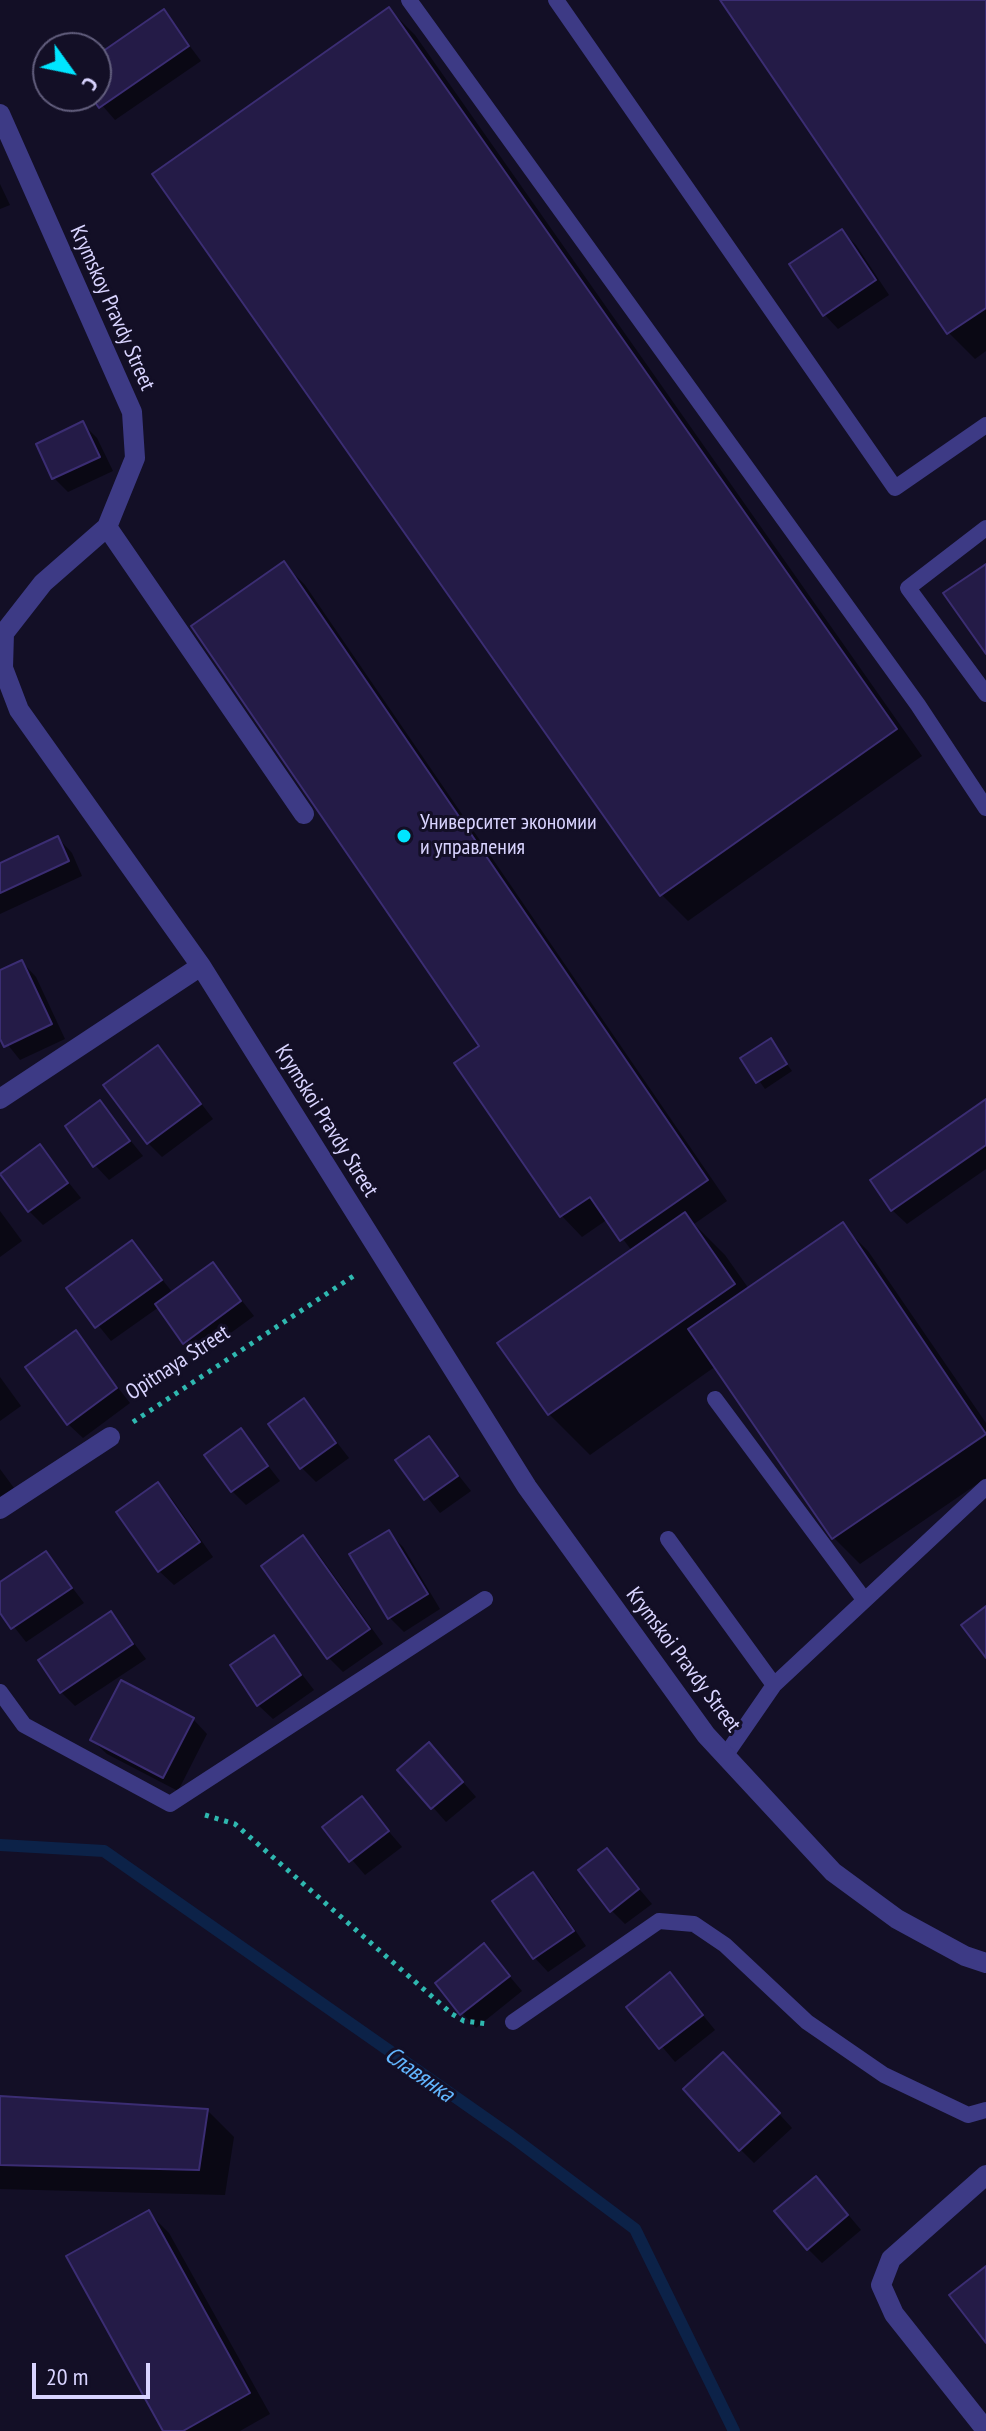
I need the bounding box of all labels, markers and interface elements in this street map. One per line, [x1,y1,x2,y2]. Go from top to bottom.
north arrow [32,32,112,112]
text: С [76,72,105,96]
street label: Krymskoy Pravdy Street [64,221,160,395]
place label: Университет экономии и управления [420,810,597,862]
marker: Университет экономии и управления [395,827,413,845]
street label: Krymskoi Pravdy Street [269,1040,383,1202]
street label: Opitnaya Street [121,1320,235,1406]
street label: Krymskoi Pravdy Street [620,1582,746,1738]
water label: Славянка [379,2041,459,2109]
scale bar [36,2347,154,2397]
text: 20 m [46,2361,88,2392]

